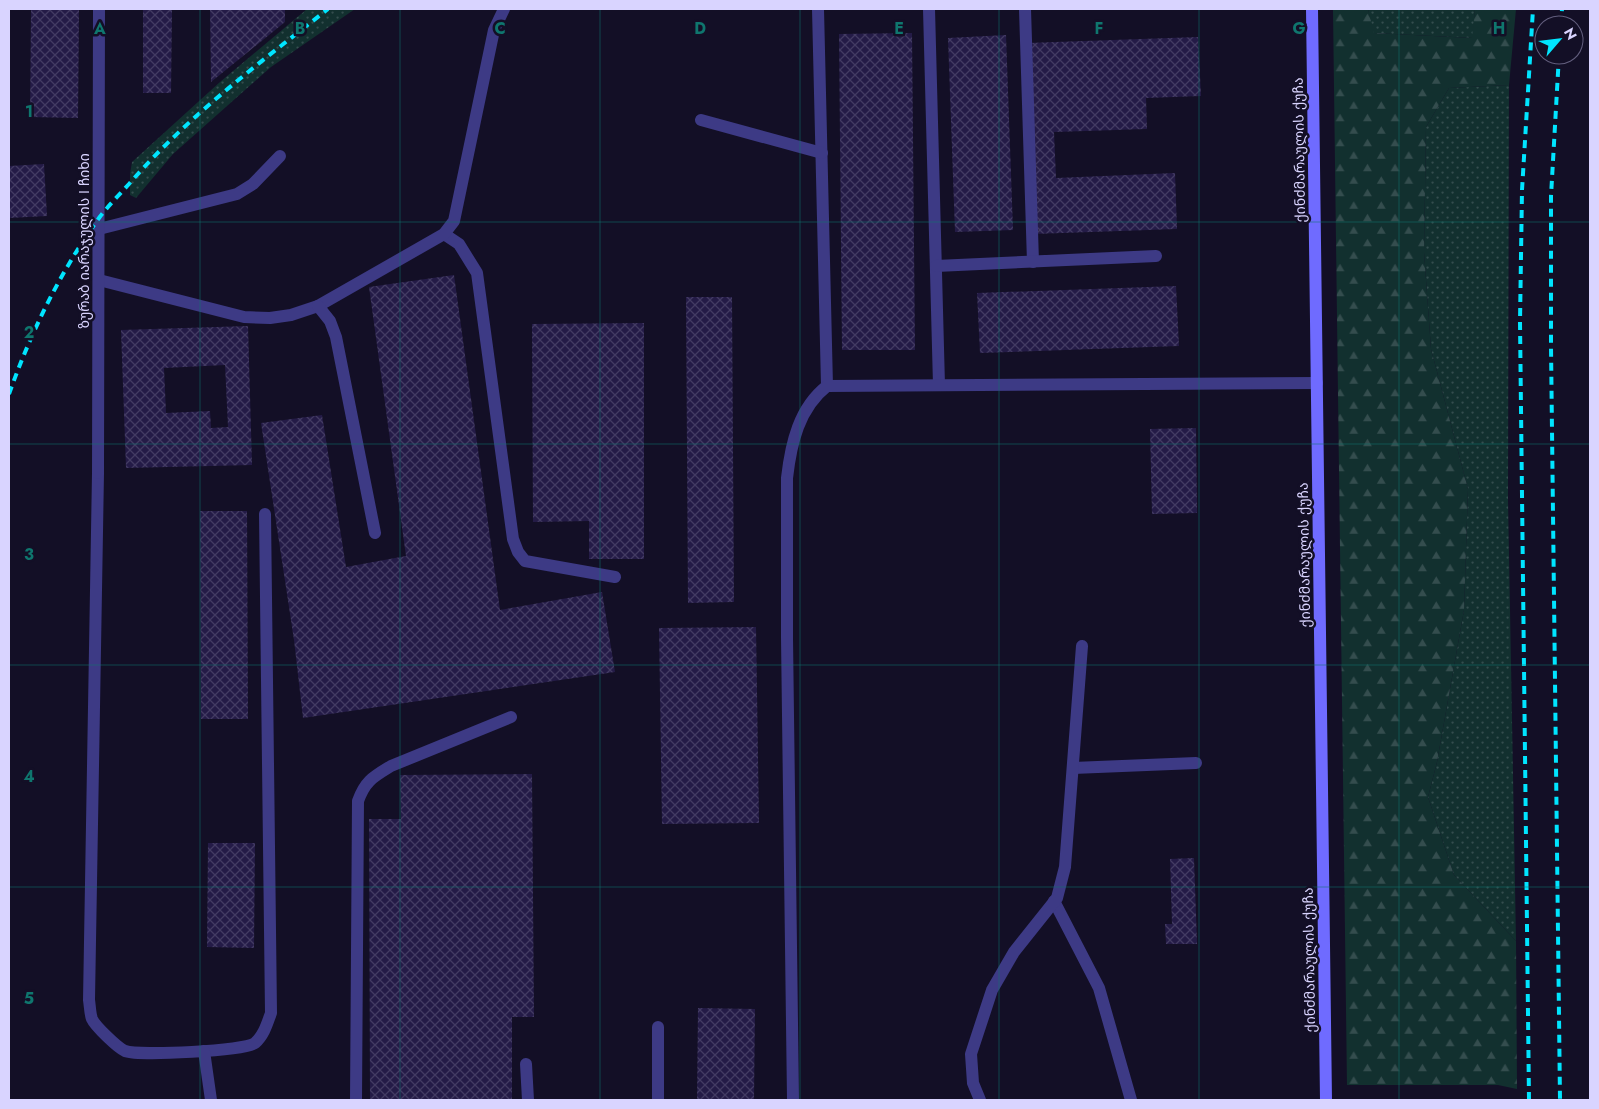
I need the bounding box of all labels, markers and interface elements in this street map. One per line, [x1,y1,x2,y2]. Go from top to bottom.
north arrow [1534,15,1584,65]
text: A [93,17,106,40]
text: B [295,17,305,40]
text: C [494,17,506,40]
text: D [694,17,706,40]
text: E [894,17,904,40]
text: F [1095,17,1103,40]
text: G [1292,17,1306,40]
text: H [1493,17,1505,40]
text: N [1559,24,1582,44]
street label: ქინძმარაულის ქუჩა [1288,77,1310,223]
text: 1 [25,100,33,123]
street label: ზურაბ იარაჯულის I ჩიხი [74,153,94,329]
text: 2 [24,321,34,344]
street label: ქინძმარაულის ქუჩა [1293,482,1315,628]
text: 3 [24,543,34,566]
text: 4 [23,765,35,788]
street label: ქინძმარაულის ქუჩა [1298,887,1320,1033]
text: 5 [24,987,34,1010]

